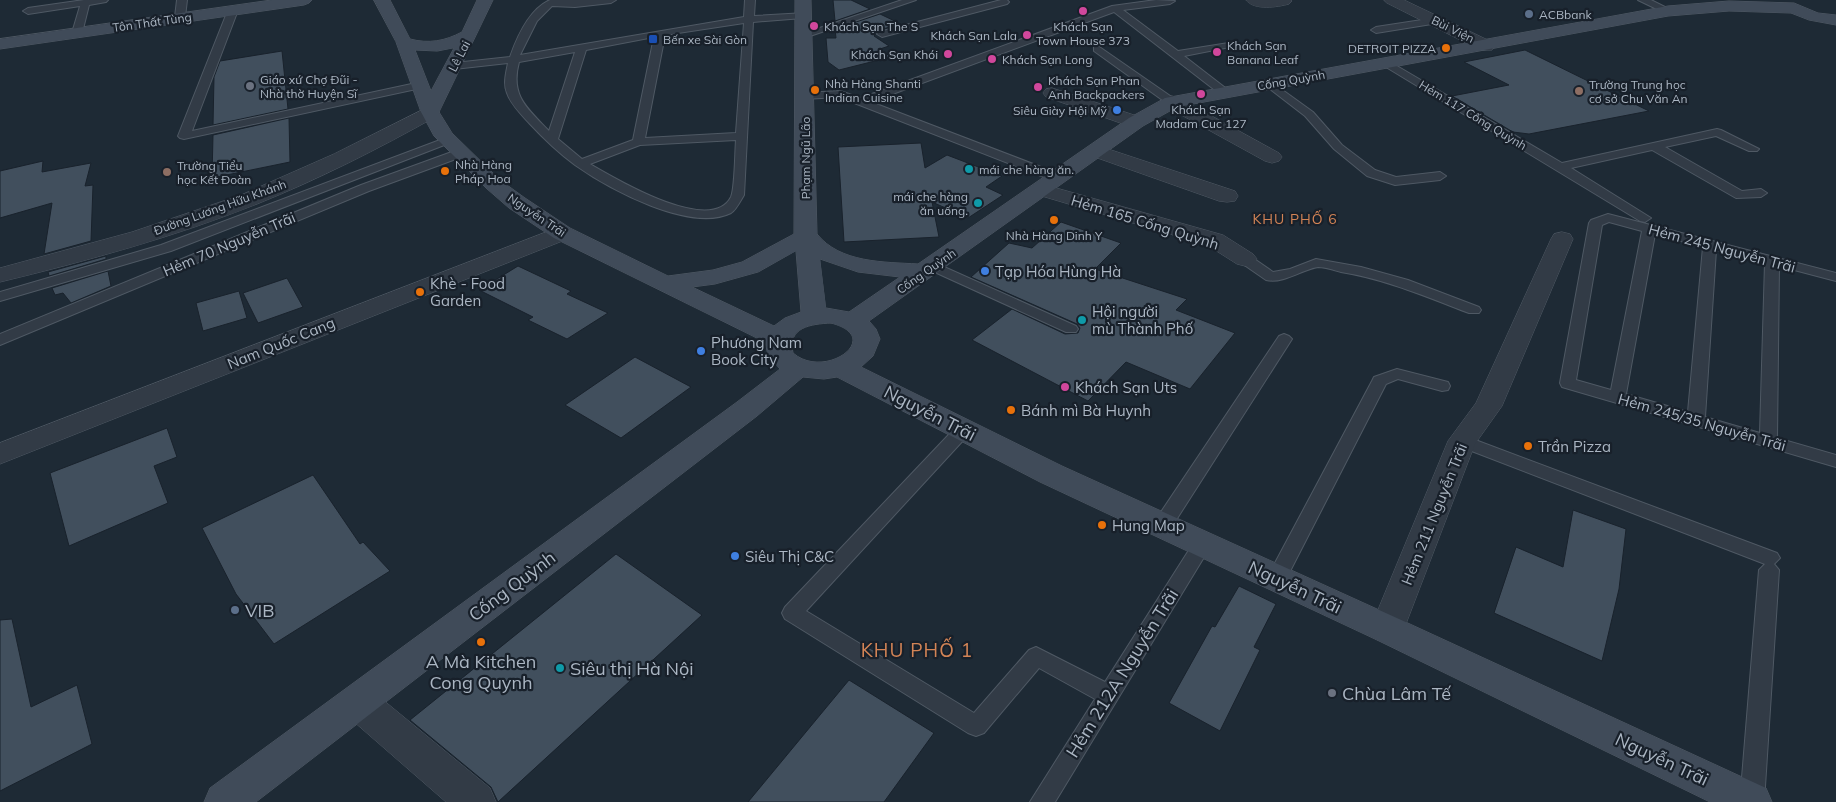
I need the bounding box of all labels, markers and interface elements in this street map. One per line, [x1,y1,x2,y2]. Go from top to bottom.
marker: Khách Sạn Town House 373 [1077,5,1089,17]
place label: ACBbank [1539,7,1592,22]
marker: ACBbank [1523,8,1535,20]
street label: Tôn Thất Tùng [111,9,193,35]
street label: Bùi Viện [1429,12,1477,46]
place label: Khách Sạn The S [824,19,918,34]
place label: Khách Sạn Town House 373 [1036,19,1130,48]
marker: Khách Sạn The S [808,20,820,32]
place label: Khách Sạn Lala [930,28,1017,43]
marker: Khách Sạn Lala [1021,29,1033,41]
place label: Bến xe Sài Gòn [663,32,747,47]
marker: Bến xe Sài Gòn [647,33,659,45]
street label: Lê Lai [445,38,473,74]
place label: Khách Sạn Banana Leaf [1227,38,1299,67]
place label: DETROIT PIZZA [1348,41,1436,56]
marker: DETROIT PIZZA [1440,42,1452,54]
marker: Khách Sạn Banana Leaf [1211,46,1223,58]
place label: Khách Sạn Khói [851,47,938,62]
marker: Khách Sạn Khói [942,48,954,60]
place label: Khách Sạn Long [1002,52,1092,67]
marker: Khách Sạn Long [986,53,998,65]
street label: Cống Quỳnh [1256,67,1326,93]
place label: Giáo xứ Chợ Đũi - Nhà thờ Huyện Sĩ [260,72,358,101]
place label: Khách Sạn Phan Anh Backpackers [1048,73,1145,102]
place label: Nhà Hàng Shanti Indian Cuisine [825,76,921,105]
street label: Hẻm 117 Cống Quỳnh [1417,77,1529,153]
place label: Trường Trung học cơ sở Chu Văn An [1589,77,1688,106]
marker: Giáo xứ Chợ Đũi - Nhà thờ Huyện Sĩ [244,80,256,92]
marker: Khách Sạn Phan Anh Backpackers [1032,81,1044,93]
marker: Nhà Hàng Shanti Indian Cuisine [809,84,821,96]
marker: Trường Trung học cơ sở Chu Văn An [1573,85,1585,97]
marker: Khách Sạn Madam Cuc 127 [1195,88,1207,100]
place label: Khách Sạn Madam Cuc 127 [1155,102,1247,131]
place label: Siêu Giày Hội Mỹ [1013,103,1108,118]
marker: Siêu Giày Hội Mỹ [1111,104,1123,116]
street label: Phạm Ngũ Lão [798,117,813,199]
place label: Nhà Hàng Pháp Hoa [455,157,512,186]
place label: Trường Tiểu học Kết Đoàn [177,158,251,187]
place label: mái che hàng ăn. [979,162,1074,177]
marker: mái che hàng ăn. [963,163,975,175]
marker: Nhà Hàng Pháp Hoa [439,165,451,177]
marker: Trường Tiểu học Kết Đoàn [161,166,173,178]
street label: Đường Lương Hữu Khánh [152,176,288,238]
place label: mái che hàng ăn uống. [893,189,968,218]
street label: Nguyễn Trãi [505,190,569,240]
street label: Hẻm 165 Cống Quỳnh [1069,190,1221,254]
marker: mái che hàng ăn uống. [972,197,984,209]
street label: Hẻm 70 Nguyễn Trãi [160,207,298,281]
district label: KHU PHỐ 6 [1252,210,1338,228]
marker: Nhà Hàng Dinh Y [1048,214,1060,226]
street label: Hẻm 245 Nguyễn Trãi [1647,219,1797,277]
place label: Nhà Hàng Dinh Y [1006,228,1103,243]
street label: Cống Quỳnh [894,245,958,297]
place label: Tạp Hóa Hùng Hà [995,262,1121,281]
marker: Tạp Hóa Hùng Hà [979,265,991,277]
place label: Khè - Food Garden [430,274,505,310]
marker: Khè - Food Garden [414,286,426,298]
place label: Hội người mù Thành Phố [1092,302,1194,338]
street label: Nam Quốc Cang [224,313,338,373]
marker: Hội người mù Thành Phố [1076,314,1088,326]
place label: Phương Nam Book City [711,333,802,369]
marker: Phương Nam Book City [695,345,707,357]
place label: Khách Sạn Uts [1075,378,1177,397]
street label: Nguyễn Trãi [880,380,980,446]
marker: Khách Sạn Uts [1059,381,1071,393]
street label: Hẻm 245/35 Nguyễn Trãi [1616,389,1788,455]
place label: Bánh mì Bà Huynh [1021,401,1151,420]
marker: Bánh mì Bà Huynh [1005,404,1017,416]
place label: Trần Pizza [1538,437,1611,456]
street label: Hẻm 211 Nguyễn Trãi [1397,440,1471,588]
marker: Trần Pizza [1522,440,1534,452]
place label: Hung Map [1112,516,1185,535]
marker: Hung Map [1096,519,1108,531]
street label: Cống Quỳnh [464,546,560,626]
place label: Siêu Thị C&C [745,547,834,566]
marker: Siêu Thị C&C [729,550,741,562]
street label: Nguyễn Trãi [1245,555,1345,619]
street label: Hẻm 212A Nguyễn Trãi [1061,584,1183,762]
place label: VIB [245,599,274,622]
marker: VIB [229,604,241,616]
marker: A Mà Kitchen Cong Quynh [475,636,487,648]
district label: KHU PHỐ 1 [861,637,973,662]
place label: A Mà Kitchen Cong Quynh [426,650,536,694]
place label: Siêu thị Hà Nội [570,657,694,680]
marker: Siêu thị Hà Nội [554,662,566,674]
place label: Chùa Lâm Tế [1342,682,1451,705]
marker: Chùa Lâm Tế [1326,687,1338,699]
street label: Nguyễn Trãi [1612,727,1712,791]

